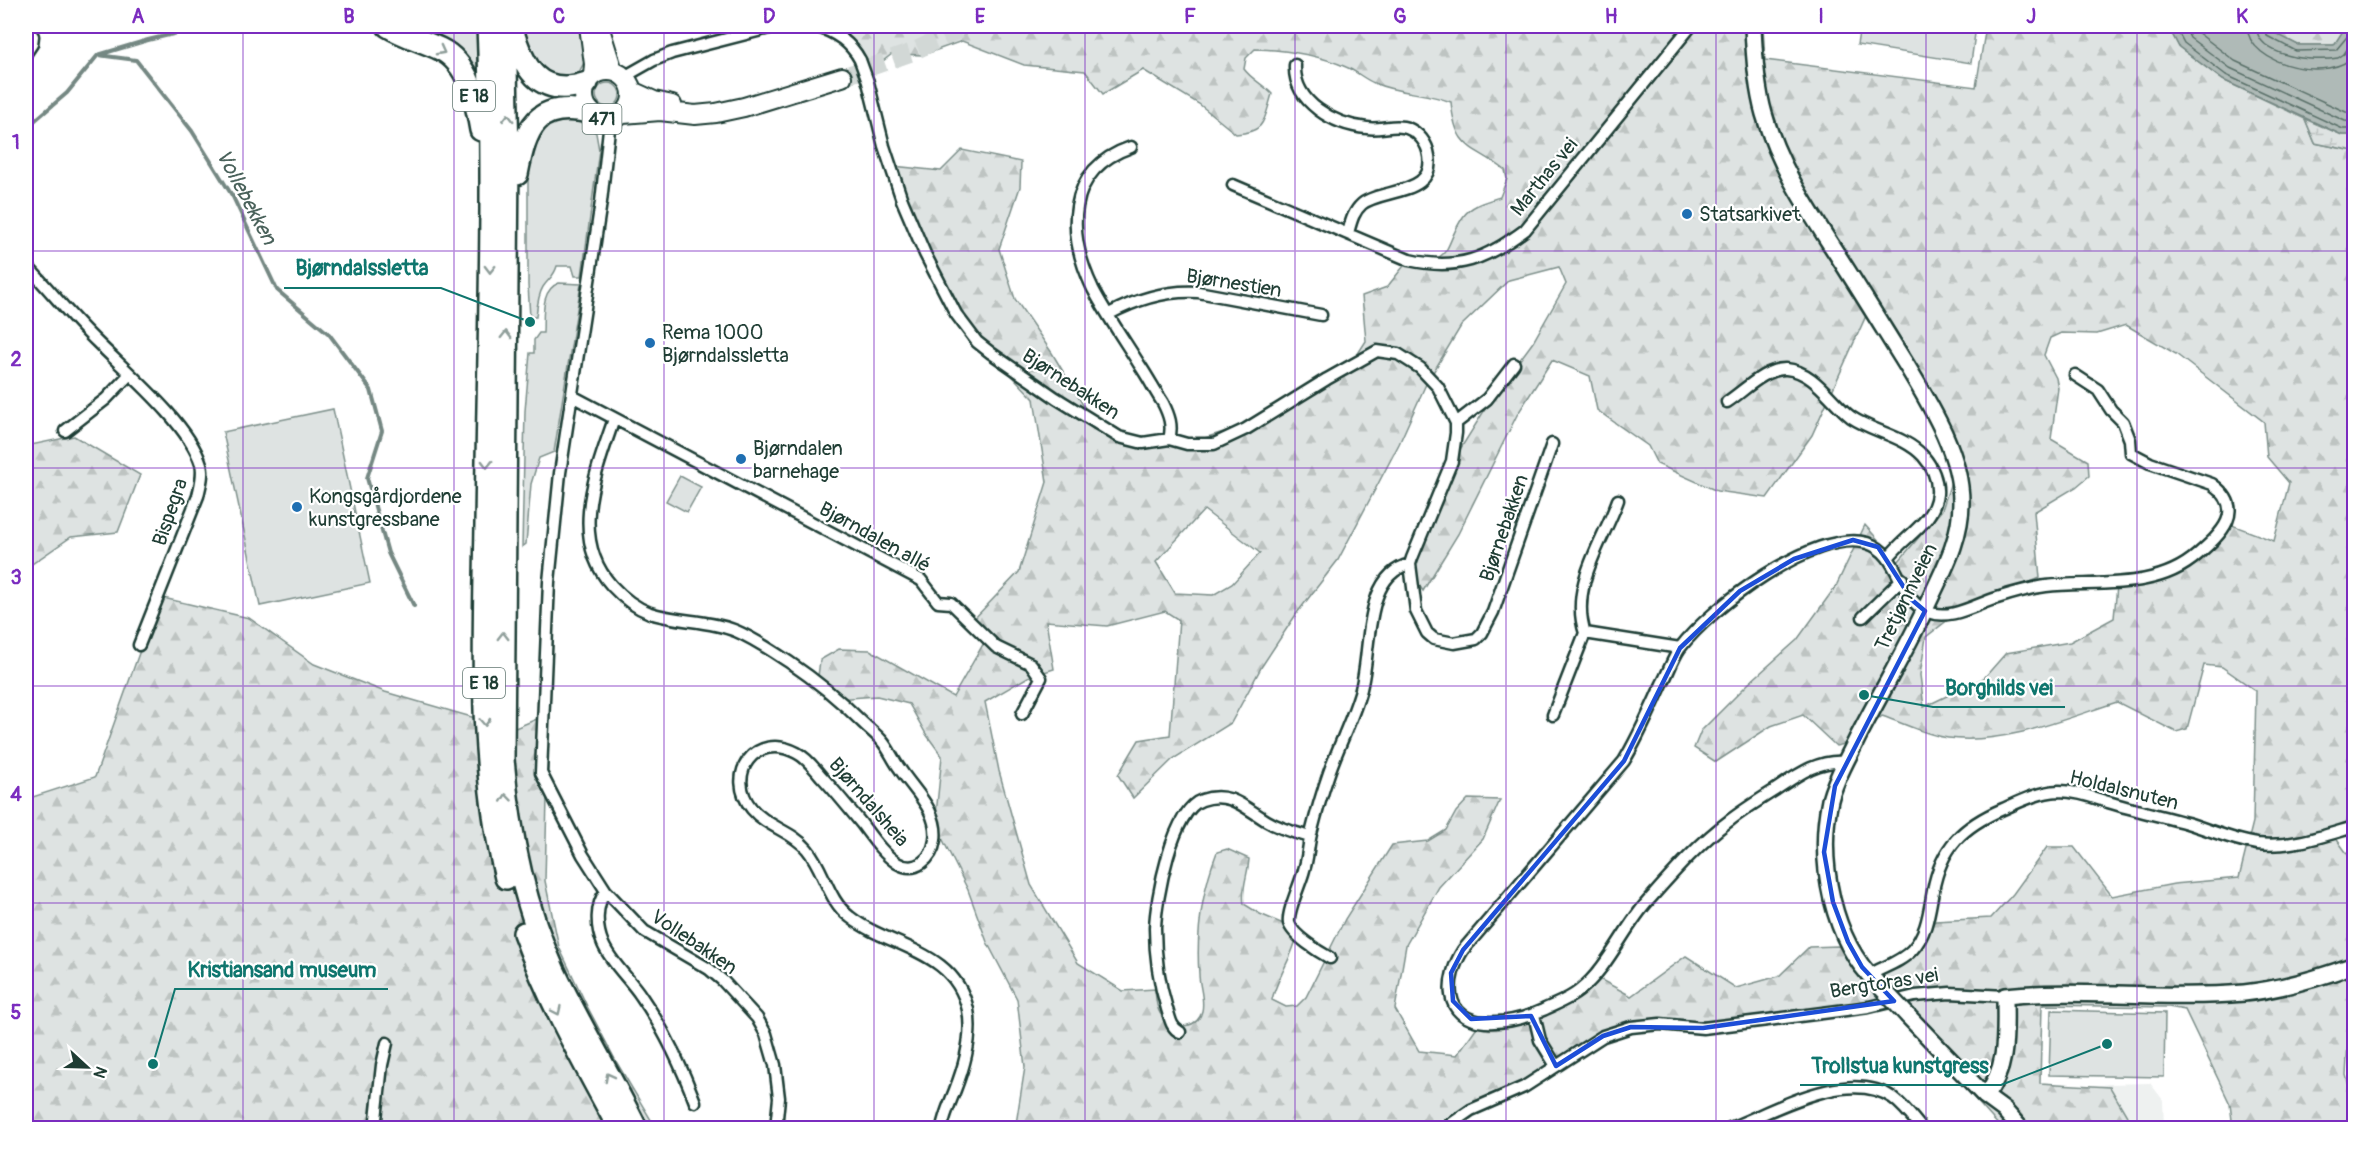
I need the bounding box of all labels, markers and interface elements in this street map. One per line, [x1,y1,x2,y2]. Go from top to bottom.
text: A [132,4,145,29]
text: B [343,4,355,29]
text: C [553,4,565,29]
text: D [763,4,776,29]
text: E [975,4,986,29]
text: F [1184,4,1196,29]
text: G [1393,4,1407,29]
text: H [1605,4,1618,29]
text: I [1818,4,1824,29]
text: J [2026,4,2036,29]
text: K [2236,4,2248,29]
one-way arrow [435,44,445,55]
road number: E 18 [453,81,495,111]
road number: 471 [582,104,622,134]
one-way arrow [501,114,514,123]
text: 1 [12,130,20,155]
street label: Marthas vei [1505,133,1583,221]
water label: Vollebekken [210,145,283,250]
place label: Statsarkivet [1699,202,1801,227]
marker: Statsarkivet [1680,207,1694,221]
callout: Bjørndalssletta [284,249,441,288]
text: Bjørndalssletta [295,255,429,282]
street label: Bjørnestien [1184,263,1284,303]
one-way arrow [484,265,496,274]
place label: Rema 1000 Bjørndalssletta [662,320,789,368]
one-way arrow [500,331,512,340]
marker: Rema 1000 Bjørndalssletta [643,336,657,350]
street label: Bjørnebakken [1017,343,1125,425]
text: 2 [10,347,22,372]
place label: Bjørndalen barnehage [753,436,843,484]
marker: Bjørndalen barnehage [734,452,748,466]
one-way arrow [480,460,493,469]
street label: Bjørnebakken [1474,471,1534,585]
street label: Bispegra [147,475,193,549]
place label: Kongsgårdjordene kunstgressbane [309,484,462,532]
street label: Bjørndalen allé [815,496,935,578]
marker: Kongsgårdjordene kunstgressbane [290,500,304,514]
street label: Tretjønnveien [1869,539,1943,655]
text: 3 [10,565,22,590]
one-way arrow [497,632,509,641]
road number: E 18 [463,668,505,698]
callout: Borghilds vei [1933,668,2065,707]
text: Borghilds vei [1945,675,2053,702]
one-way arrow [479,717,492,726]
street label: Bjørndalsheia [823,752,915,852]
street label: Holdalsnuten [2067,764,2181,816]
text: 4 [10,782,22,807]
one-way arrow [500,793,513,802]
street label: Vollebakken [646,904,742,980]
callout: Kristiansand museum [175,950,388,989]
text: Kristiansand museum [188,957,377,984]
street label: Bergtoras vei [1828,962,1940,1004]
text: 5 [11,1000,22,1025]
one-way arrow [549,1004,561,1015]
north arrow [57,1037,117,1097]
callout: Trollstua kunstgress [1800,1046,2001,1085]
text: Trollstua kunstgress [1810,1053,1989,1080]
text: N [89,1063,111,1081]
one-way arrow [605,1072,616,1083]

